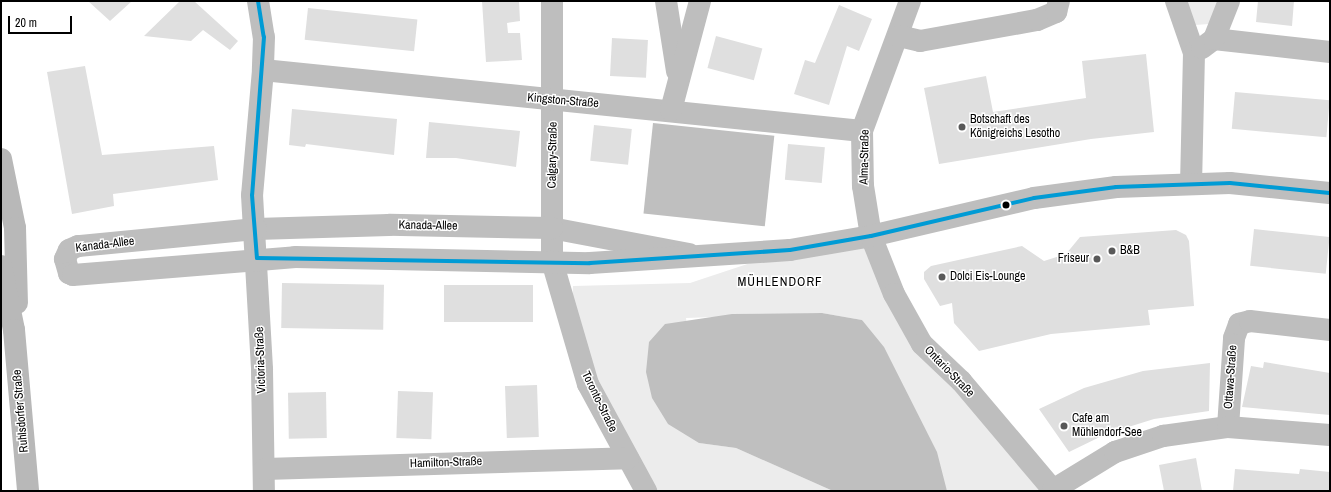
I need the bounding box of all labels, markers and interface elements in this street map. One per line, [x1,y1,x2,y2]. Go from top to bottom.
scale bar [10,8,74,34]
text: 20 m [15,15,37,31]
street label: Kingston-Straße [527,91,599,111]
place label: Botschaft des Königreichs Lesotho [970,113,1060,141]
street label: Calgary-Straße [545,122,561,188]
marker: Botschaft des Königreichs Lesotho [957,122,967,132]
street label: Alma-Straße [857,129,873,185]
unlabelled marker [1001,200,1011,210]
street label: Kanada-Allee [398,218,458,234]
street label: Kanada-Allee [75,234,135,256]
place label: B&B [1120,244,1140,258]
marker: B&B [1107,246,1117,256]
place label: Friseur [1058,252,1089,266]
marker: Friseur [1092,254,1102,264]
place label: Dolci Eis-Lounge [950,270,1025,284]
marker: Dolci Eis-Lounge [937,272,947,282]
district label: MÜHLENDORF [737,274,823,290]
street label: Victoria-Straße [253,326,269,394]
street label: Ontario-Straße [921,343,977,401]
street label: Ottawa-Straße [1222,345,1240,409]
street label: Ruhlsdorfer Straße [10,369,32,453]
street label: Toronto-Straße [578,369,620,435]
place label: Cafe am Mühlendorf-See [1072,412,1142,440]
marker: Cafe am Mühlendorf-See [1059,421,1069,431]
street label: Hamilton-Straße [410,455,482,471]

